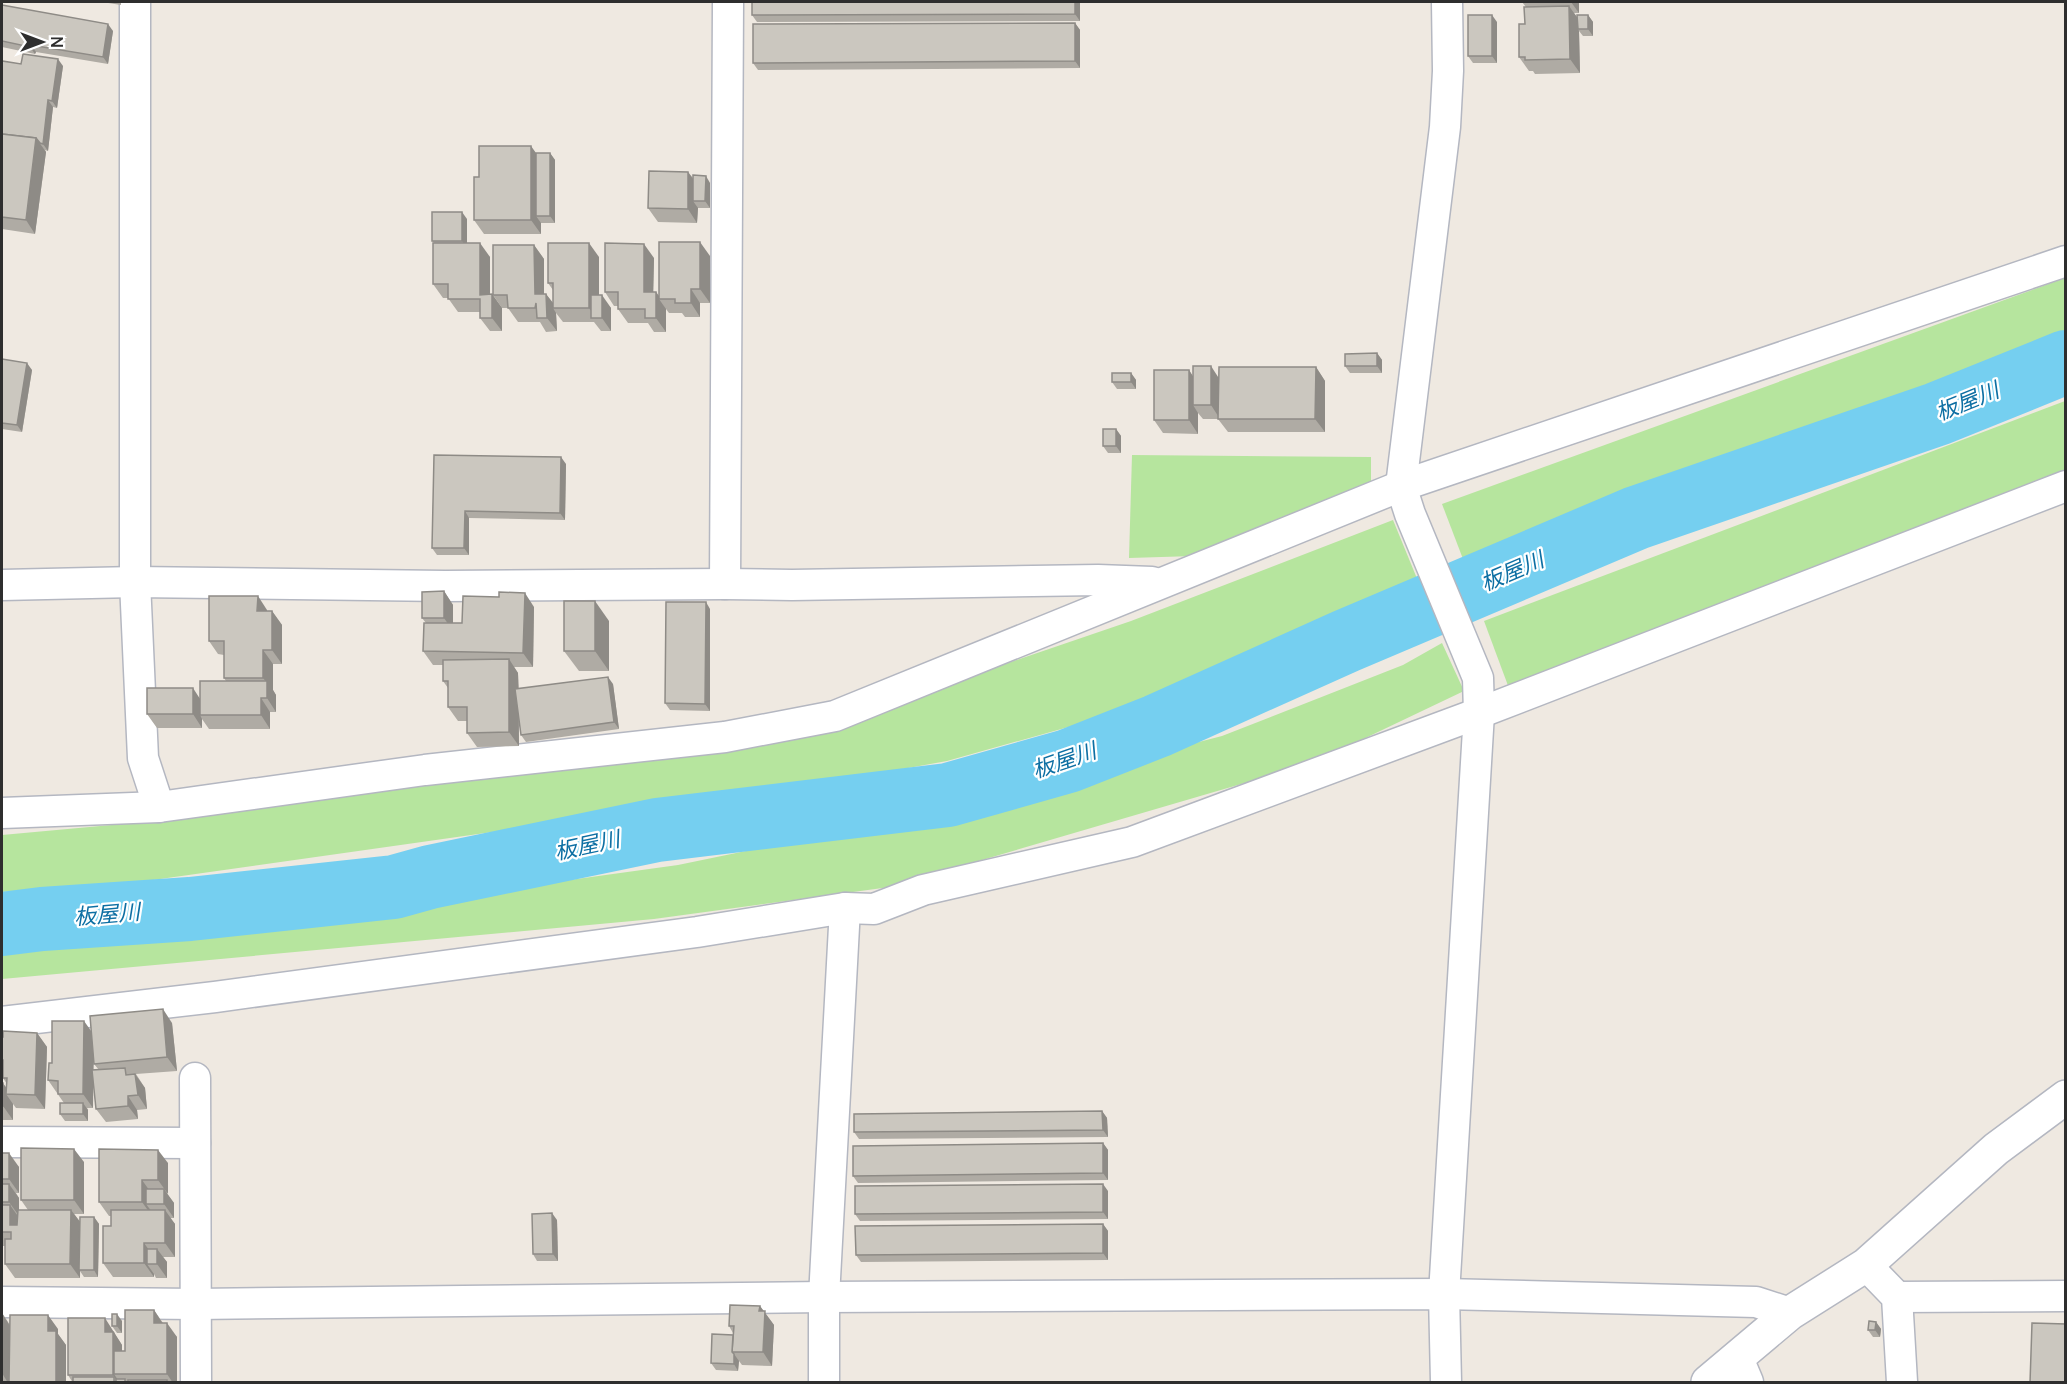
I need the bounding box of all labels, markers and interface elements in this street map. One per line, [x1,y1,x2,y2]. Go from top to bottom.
north arrow [12,12,72,72]
text: N [46,36,68,48]
water label: 板屋川 [1931,374,2005,427]
water label: 板屋川 [1476,544,1550,598]
water label: 板屋川 [1028,734,1102,785]
water label: 板屋川 [552,823,624,867]
water label: 板屋川 [73,896,143,932]

